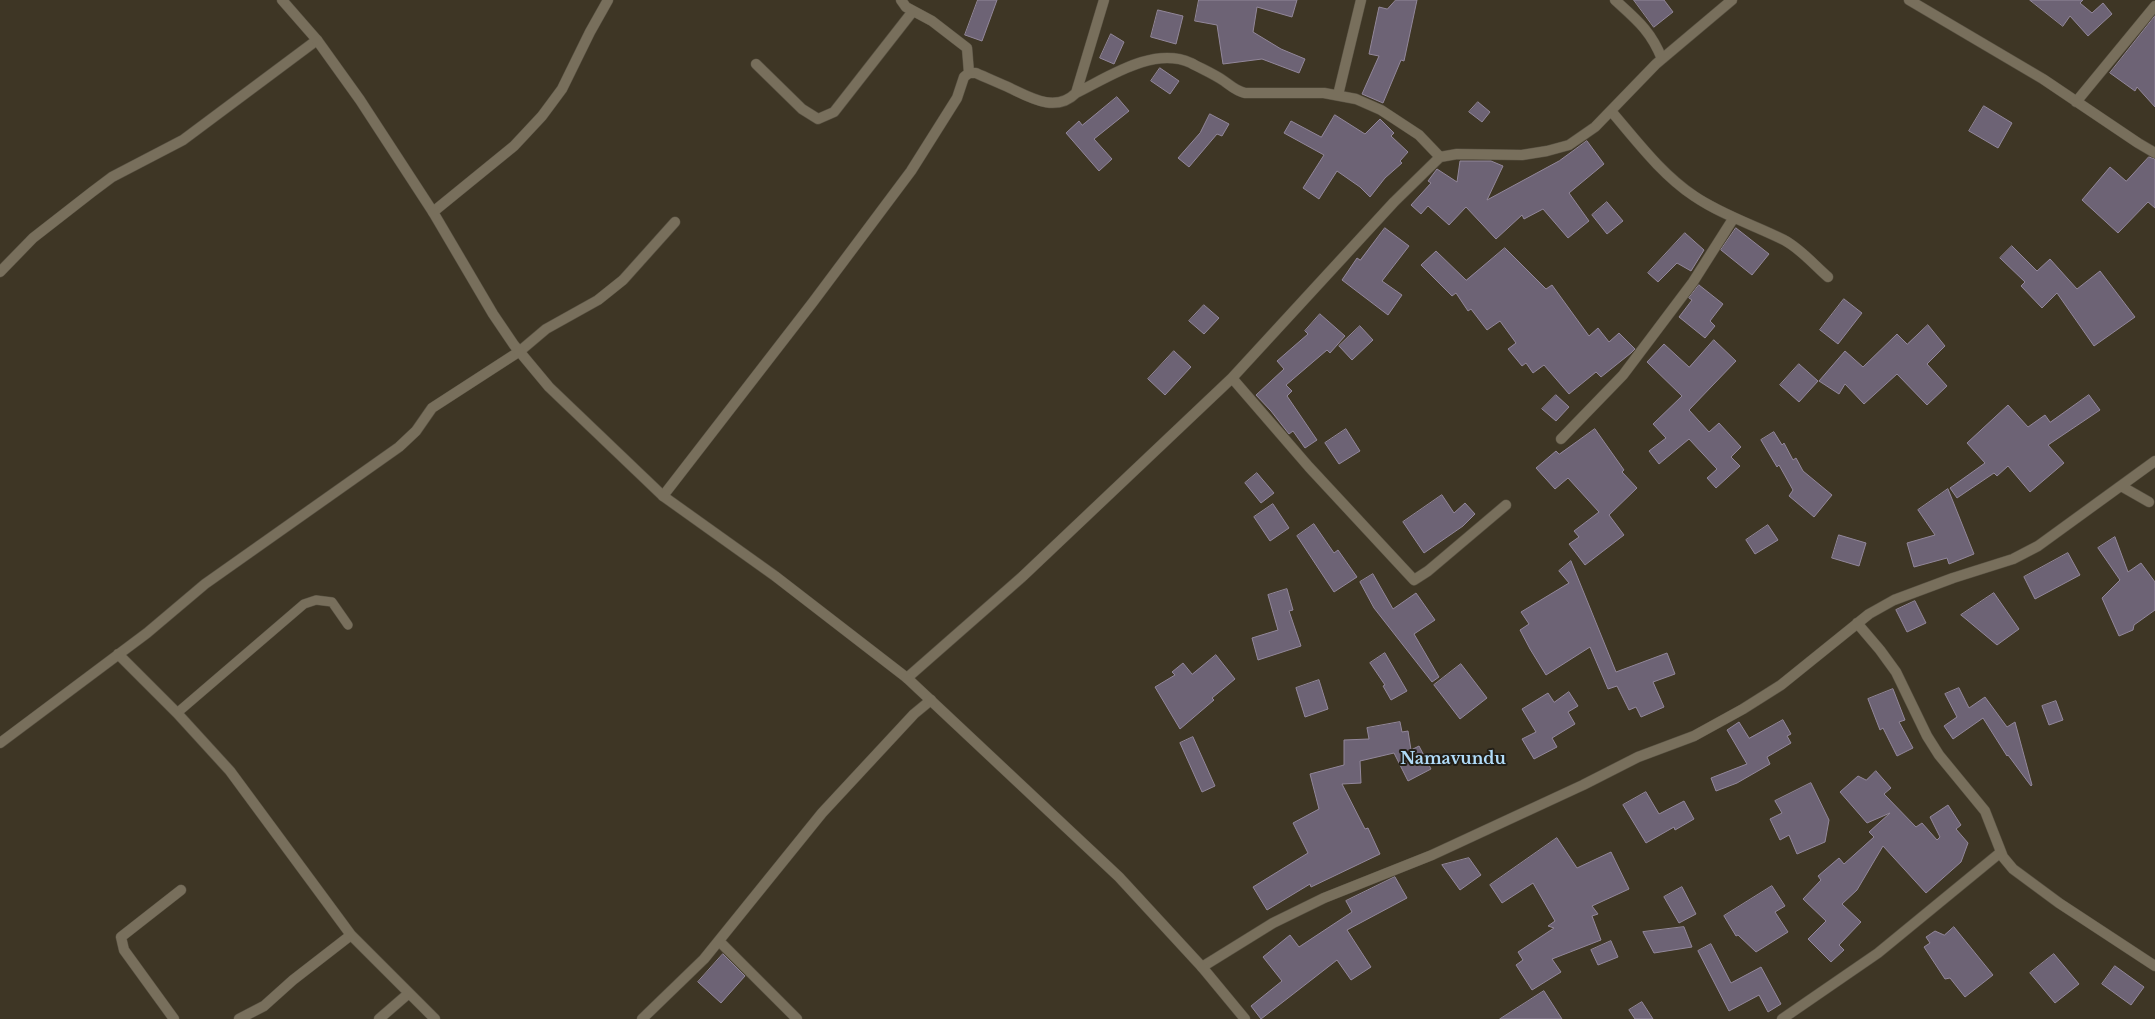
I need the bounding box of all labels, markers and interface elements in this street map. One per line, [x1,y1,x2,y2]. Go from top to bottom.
district label: Namavundu [1400,749,1506,769]

